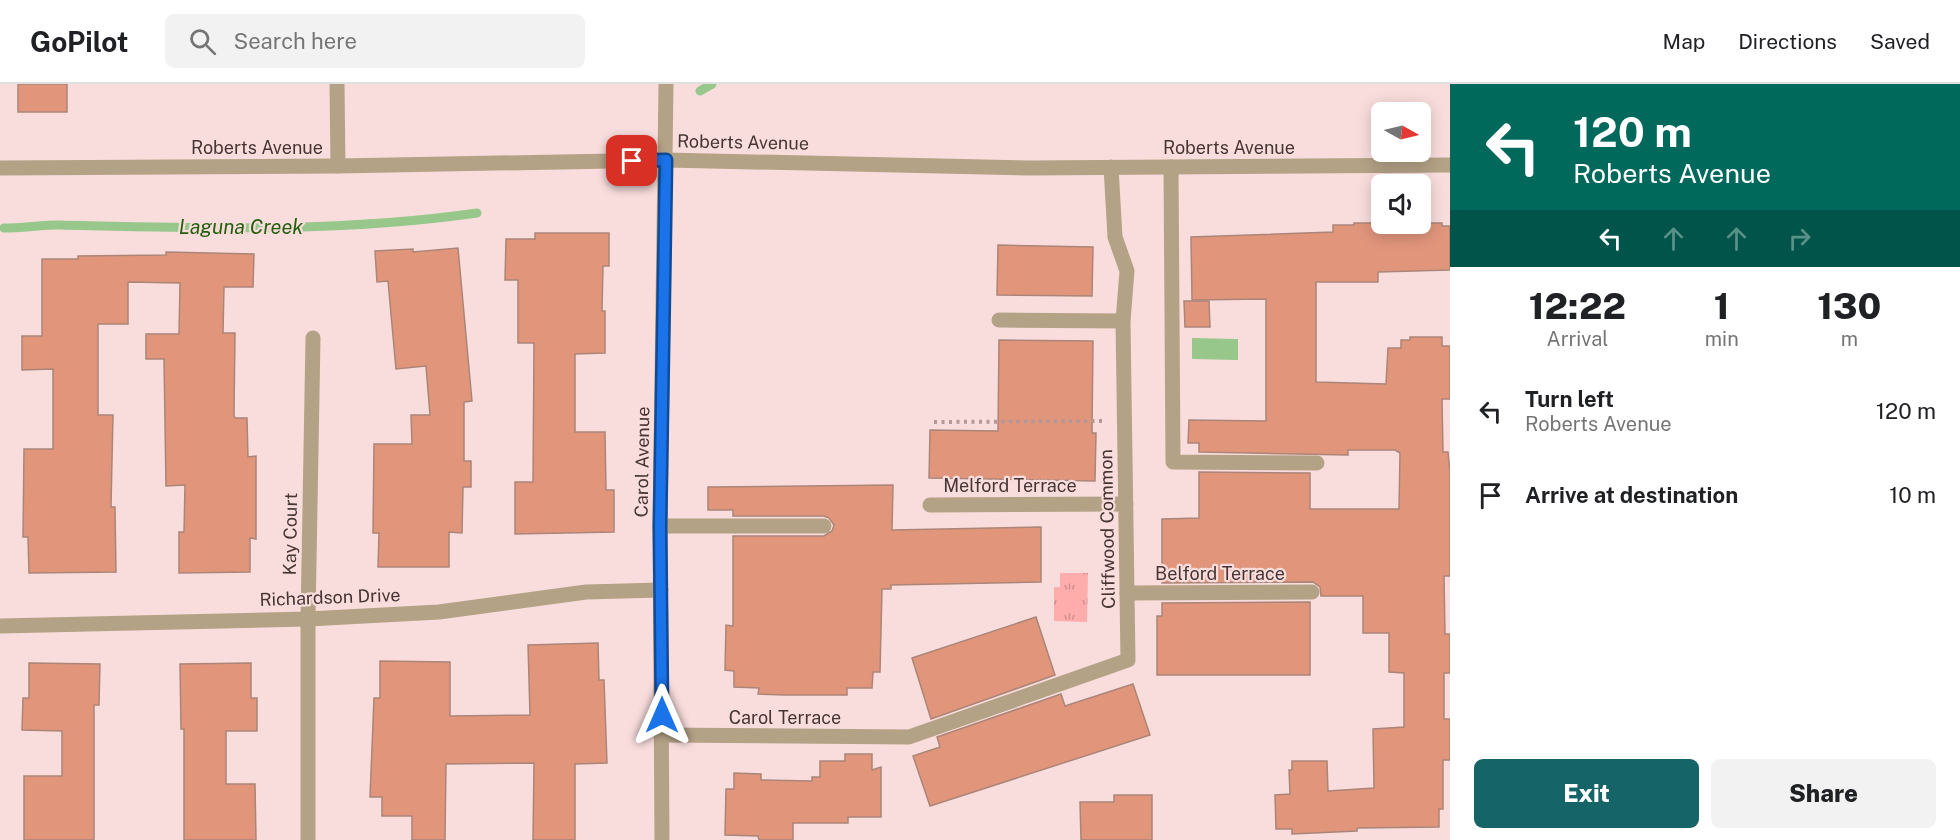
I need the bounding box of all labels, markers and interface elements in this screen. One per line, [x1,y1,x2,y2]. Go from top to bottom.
search box [165,14,585,68]
text: GoPilot [30,25,129,58]
icon: search [186,25,219,58]
text: Search here [234,28,357,54]
text: Map [1663,29,1705,54]
text: Directions [1738,29,1837,54]
text: Saved [1870,29,1930,54]
north arrow [1371,102,1431,162]
map controls [1371,102,1431,234]
text: 120 m [1573,107,1692,156]
icon: left [1474,108,1552,186]
street label: Roberts Avenue [677,130,809,154]
pin [606,135,657,186]
street label: Roberts Avenue [191,137,323,158]
street label: Roberts Avenue [1163,137,1295,158]
icon: arrive [615,144,648,177]
text: Roberts Avenue [1573,157,1771,189]
button: sound [1371,174,1431,234]
water label: Laguna Creek [179,215,303,239]
icon: left [1594,222,1627,255]
icon: ahead [1657,222,1690,255]
icon: ahead [1720,222,1753,255]
icon: right [1783,222,1816,255]
text: 12:22 [1529,285,1626,327]
text: 1 [1714,285,1730,327]
text: 130 [1817,285,1881,327]
text: Arrival [1546,327,1608,351]
text: min [1705,327,1739,351]
text: m [1841,327,1858,351]
text: Turn left [1525,386,1614,412]
icon: left [1474,395,1507,428]
text: 120 m [1876,398,1936,424]
street label: Carol Avenue [631,406,653,518]
text: Roberts Avenue [1525,412,1672,436]
street label: Cliffwood Common [1095,449,1119,609]
street label: Melford Terrace [943,475,1077,496]
icon: arrive [1474,479,1507,512]
text: Arrive at destination [1525,482,1738,508]
text: 10 m [1889,482,1936,508]
street label: Kay Court [279,493,301,575]
street label: Belford Terrace [1155,563,1285,584]
street label: Richardson Drive [259,584,401,610]
position arrow [630,683,694,747]
street label: Carol Terrace [729,707,841,728]
button: Exit [1474,759,1699,828]
button: Share [1711,759,1936,828]

